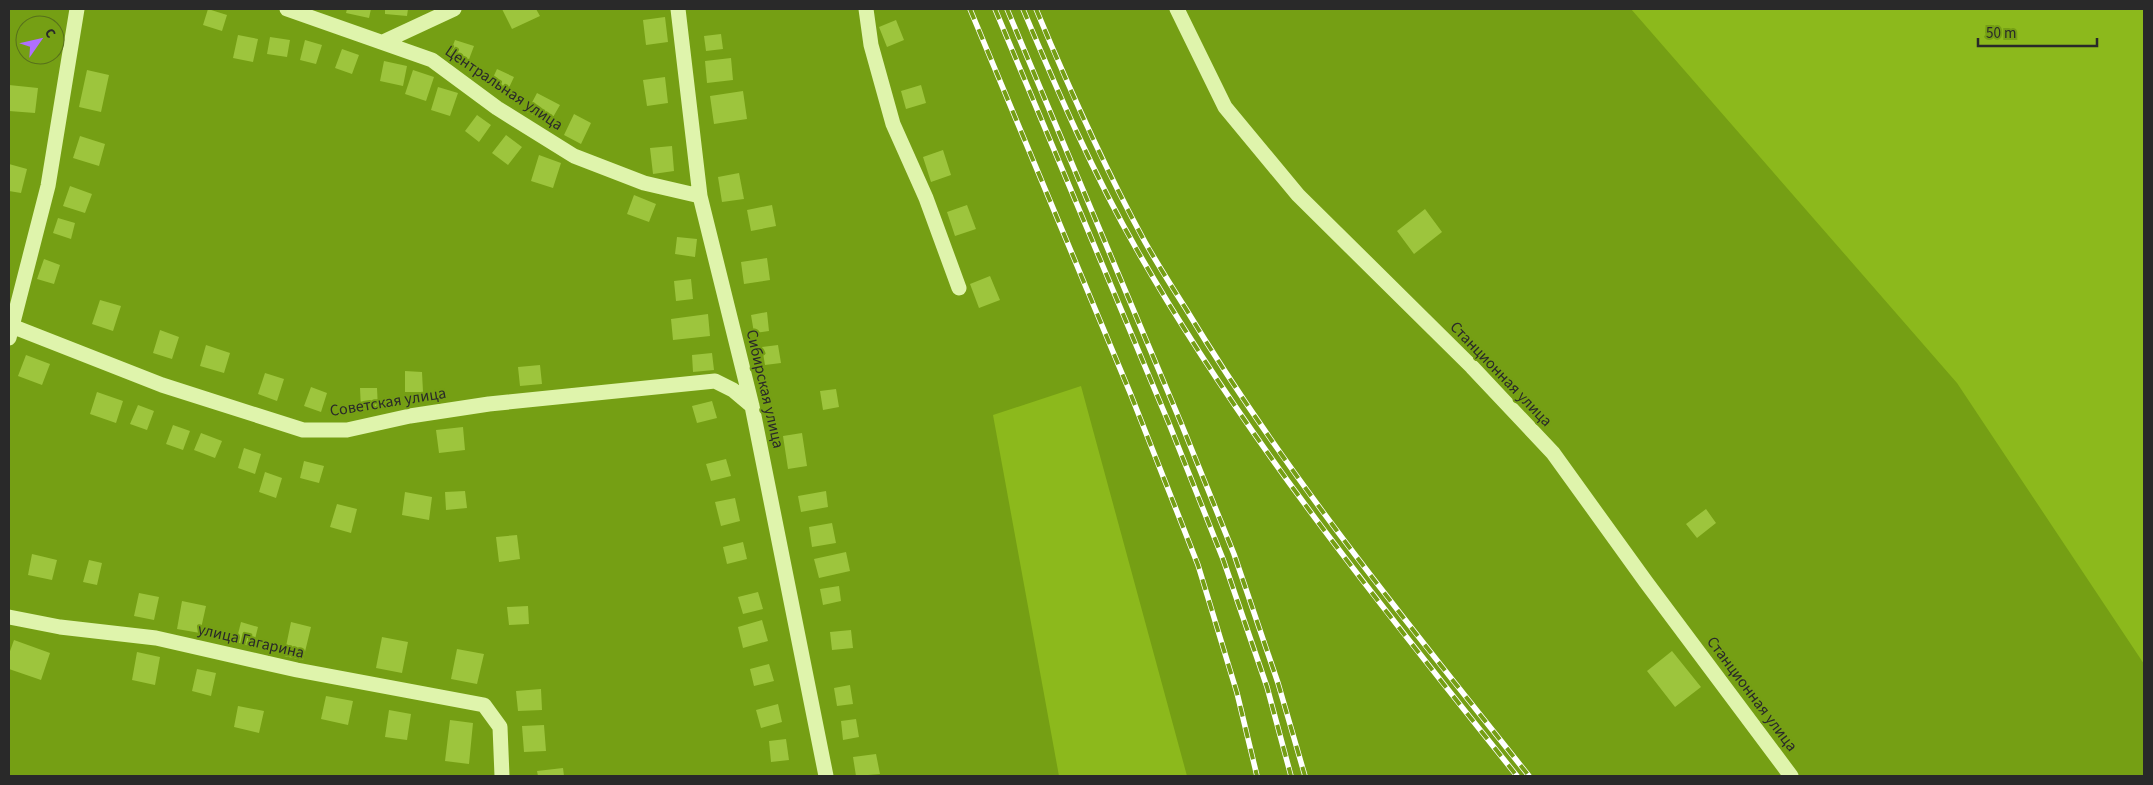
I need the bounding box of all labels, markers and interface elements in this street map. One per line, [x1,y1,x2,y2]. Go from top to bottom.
north arrow [15,15,65,65]
scale bar [1978,15,2097,47]
text: 50 m [1986,23,2016,44]
text: С [39,24,61,42]
street label: Центральная улица [441,40,567,136]
street label: Станционная улица [1445,316,1557,432]
street label: Сибирская улица [741,327,789,451]
street label: Советская улица [328,382,448,422]
street label: улица Гагарина [196,618,306,664]
street label: Станционная улица [1701,632,1803,756]

